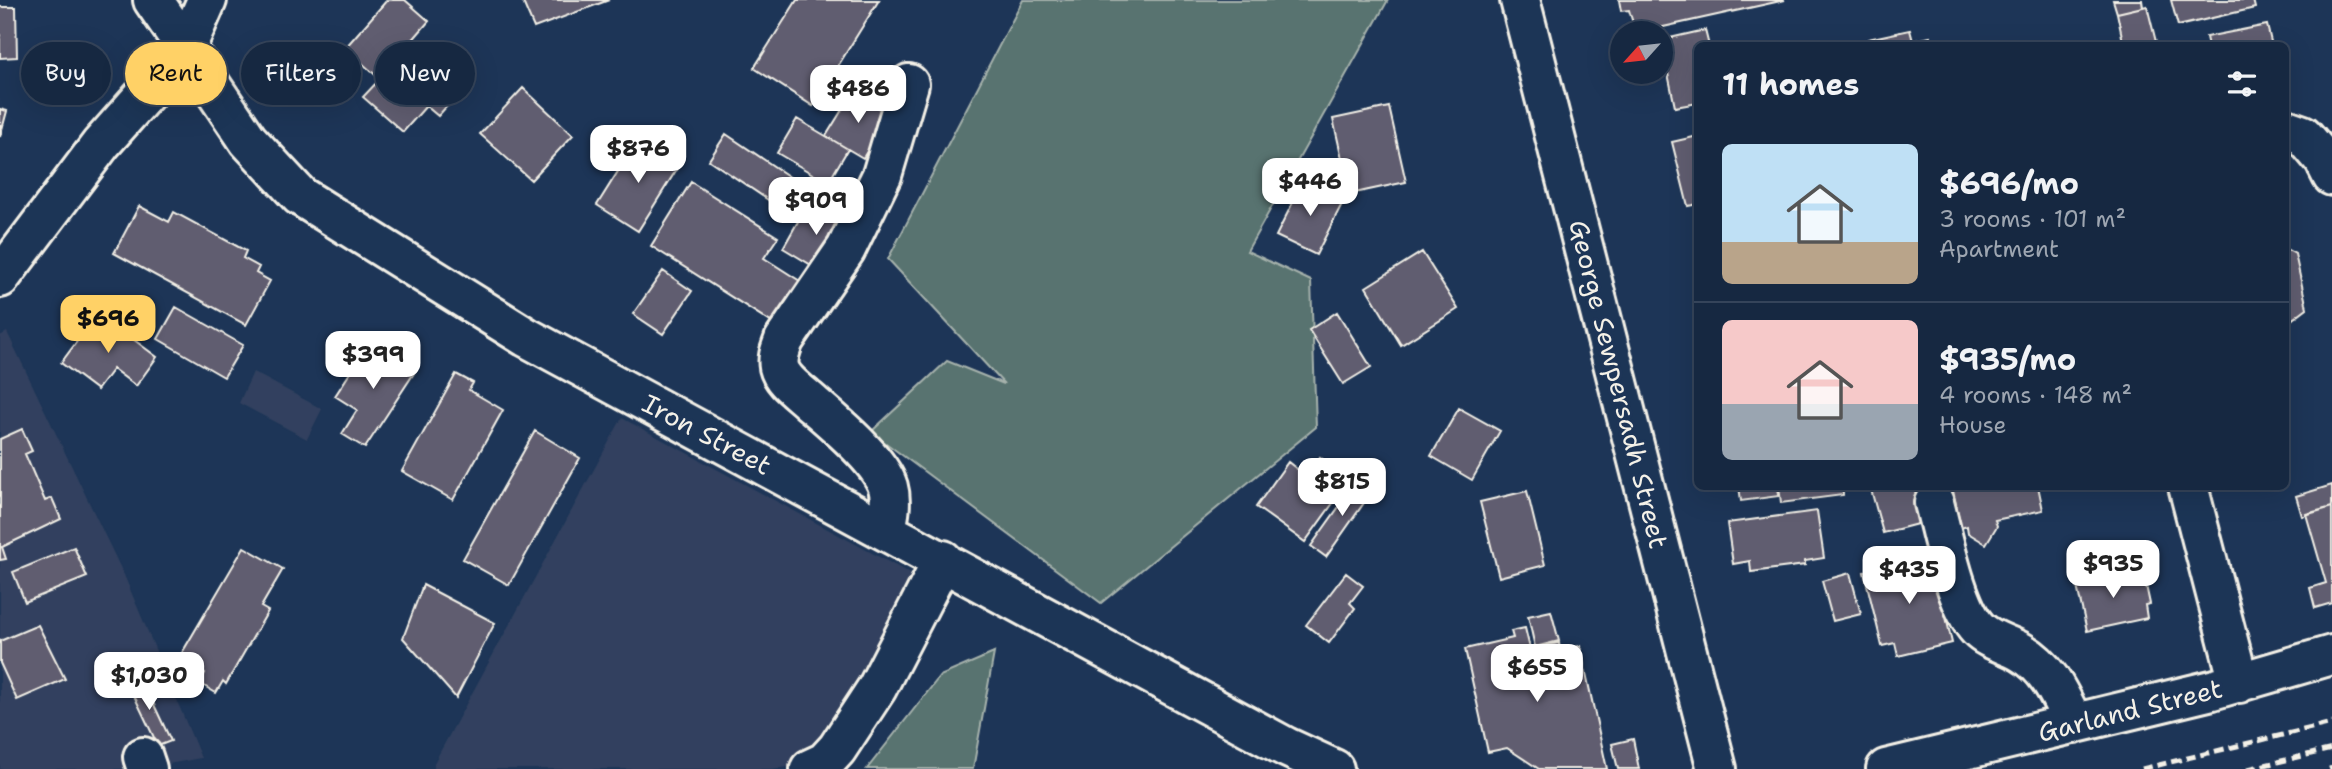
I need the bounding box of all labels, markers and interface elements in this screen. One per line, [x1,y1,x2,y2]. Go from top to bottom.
north arrow [1610,21,1673,84]
map controls [1610,21,1673,84]
chip: Buy [21,42,111,105]
chip: Rent [125,42,227,105]
chip: Filters [241,42,361,105]
chip: New [375,42,475,105]
text: 11 homes [1722,64,1859,105]
icon: filters [2223,65,2261,103]
pin: $486 [817,66,899,125]
text: $486 [826,73,890,103]
pin: $876 [597,125,679,185]
text: $876 [606,133,670,163]
pin: $446 [1269,158,1351,218]
text: $696/mo [1939,163,2079,204]
text: $446 [1278,166,1342,196]
icon: home [1778,172,1862,256]
pin: $909 [775,177,857,237]
text: $909 [785,185,847,215]
text: 3 rooms · 101 m² [1939,204,2126,234]
street label: George Sewpersadh Street [1561,216,1677,552]
text: Apartment [1939,234,2059,264]
pin: $696 [67,296,149,355]
text: $696 [76,303,140,333]
pin: $399 [332,332,414,391]
text: $399 [341,339,405,369]
text: $935/mo [1939,339,2076,380]
icon: home [1778,348,1862,432]
text: 4 rooms · 148 m² [1939,380,2132,410]
street label: Iron Street [636,385,778,483]
text: House [1939,410,2007,440]
pin: $815 [1301,458,1383,518]
text: $815 [1314,466,1370,496]
pin: $935 [2072,540,2154,600]
pin: $435 [1868,546,1950,606]
text: $935 [2082,548,2144,578]
text: $435 [1879,554,1939,584]
pin: $655 [1496,644,1578,704]
pin: $1,030 [92,652,206,712]
text: $655 [1507,652,1567,682]
text: $1,030 [110,660,188,690]
street label: Garland Street [2034,670,2226,750]

